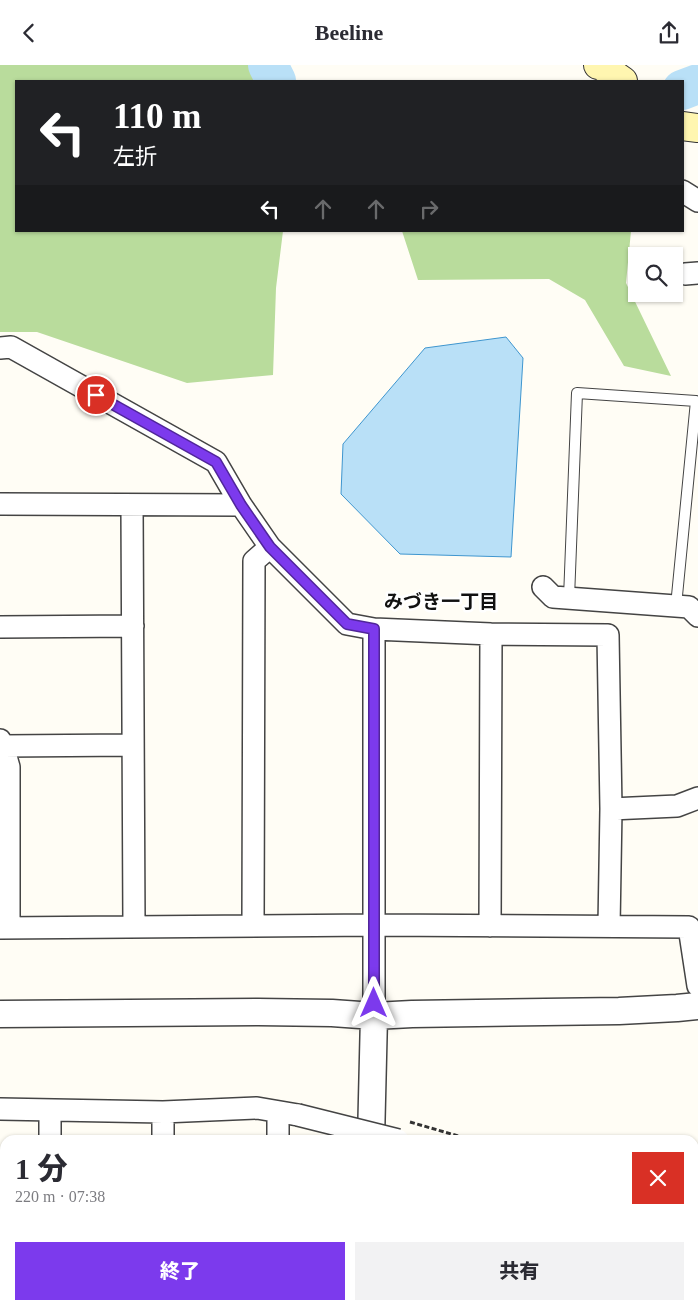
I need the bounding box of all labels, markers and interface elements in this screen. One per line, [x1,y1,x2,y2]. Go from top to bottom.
icon: back [15,19,43,47]
icon: share [655,19,683,47]
text: Beeline [315,20,383,45]
text: 110 m [113,97,201,136]
icon: left [30,100,95,165]
text: 左折 [113,144,157,169]
icon: left [256,195,284,223]
icon: ahead [309,195,337,223]
icon: ahead [362,195,390,223]
icon: right [415,195,443,223]
map controls [628,247,683,302]
button: search [628,247,683,302]
pin [75,374,117,416]
icon: arrive [82,381,110,409]
district label: みづき一丁目 [384,591,498,612]
position arrow [347,976,399,1028]
text: 1 分 [15,1152,68,1185]
button: close [632,1152,684,1204]
text: 220 m · 07:38 [15,1188,105,1205]
button: 終了 [15,1242,345,1300]
button: 共有 [355,1242,684,1300]

